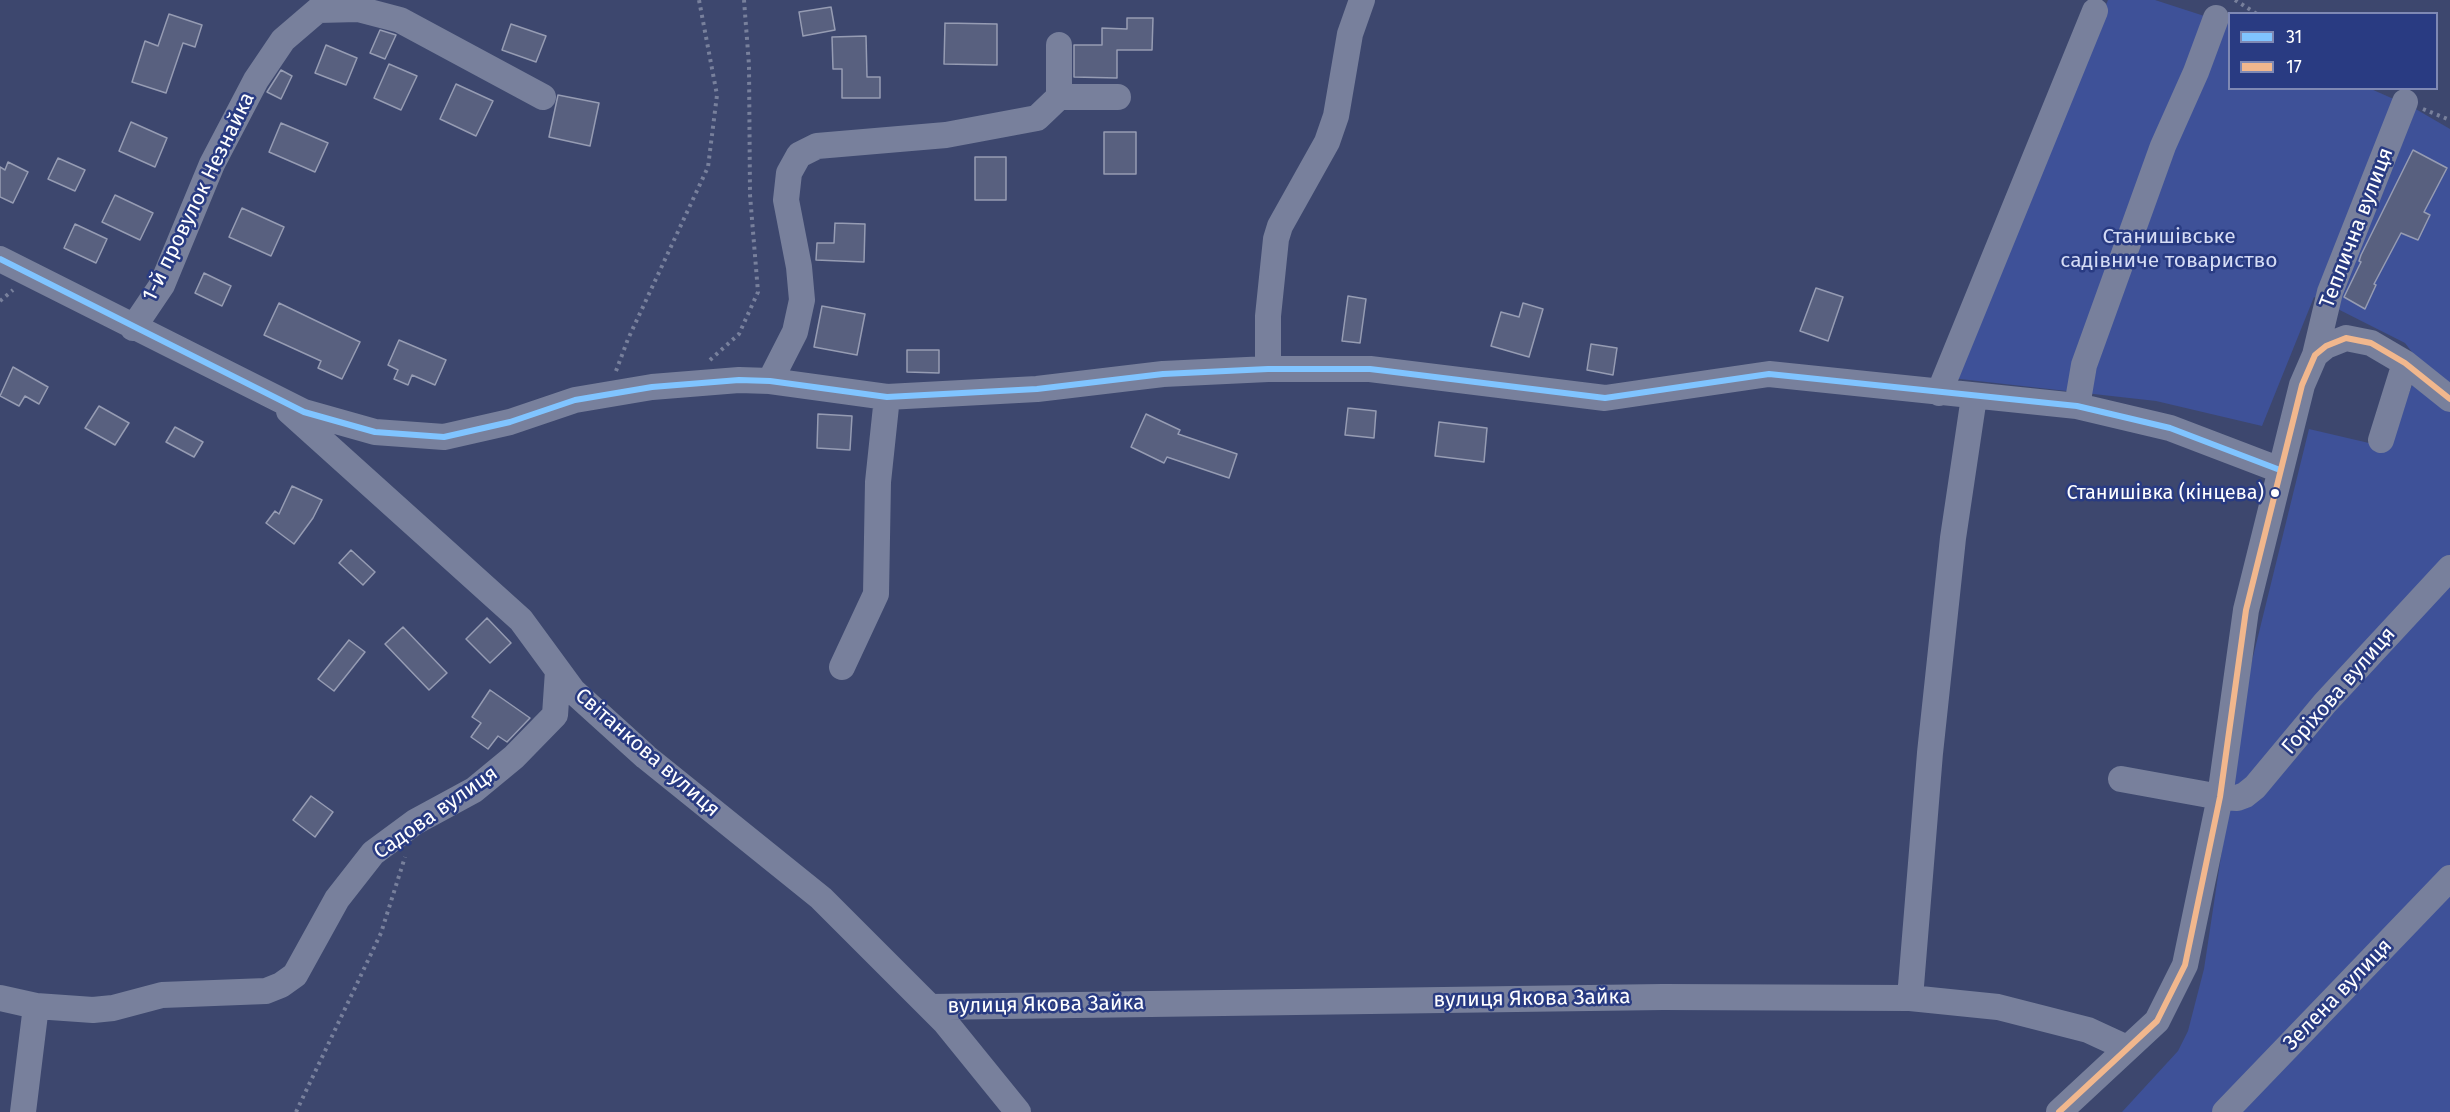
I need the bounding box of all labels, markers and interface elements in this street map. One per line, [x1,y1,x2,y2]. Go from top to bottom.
legend [2228,12,2438,90]
text: 31 [2286,26,2302,48]
text: 17 [2286,56,2302,78]
street label: 1-й провулок Незнайка [137,88,261,306]
street label: Теплична вулиця [2315,144,2399,312]
park label: Станишівське садівниче товариство [2060,224,2278,274]
place label: Станишівка (кінцева) [2067,481,2264,505]
marker: Станишівка (кінцева) [2269,487,2281,499]
street label: Горіхова вулиця [2277,622,2401,760]
street label: Світанкова вулиця [569,683,725,823]
street label: Садова вулиця [369,761,503,865]
street label: Зелена вулиця [2278,934,2398,1056]
street label: вулиця Якова Зайка [1433,985,1631,1013]
street label: вулиця Якова Зайка [947,991,1145,1019]

